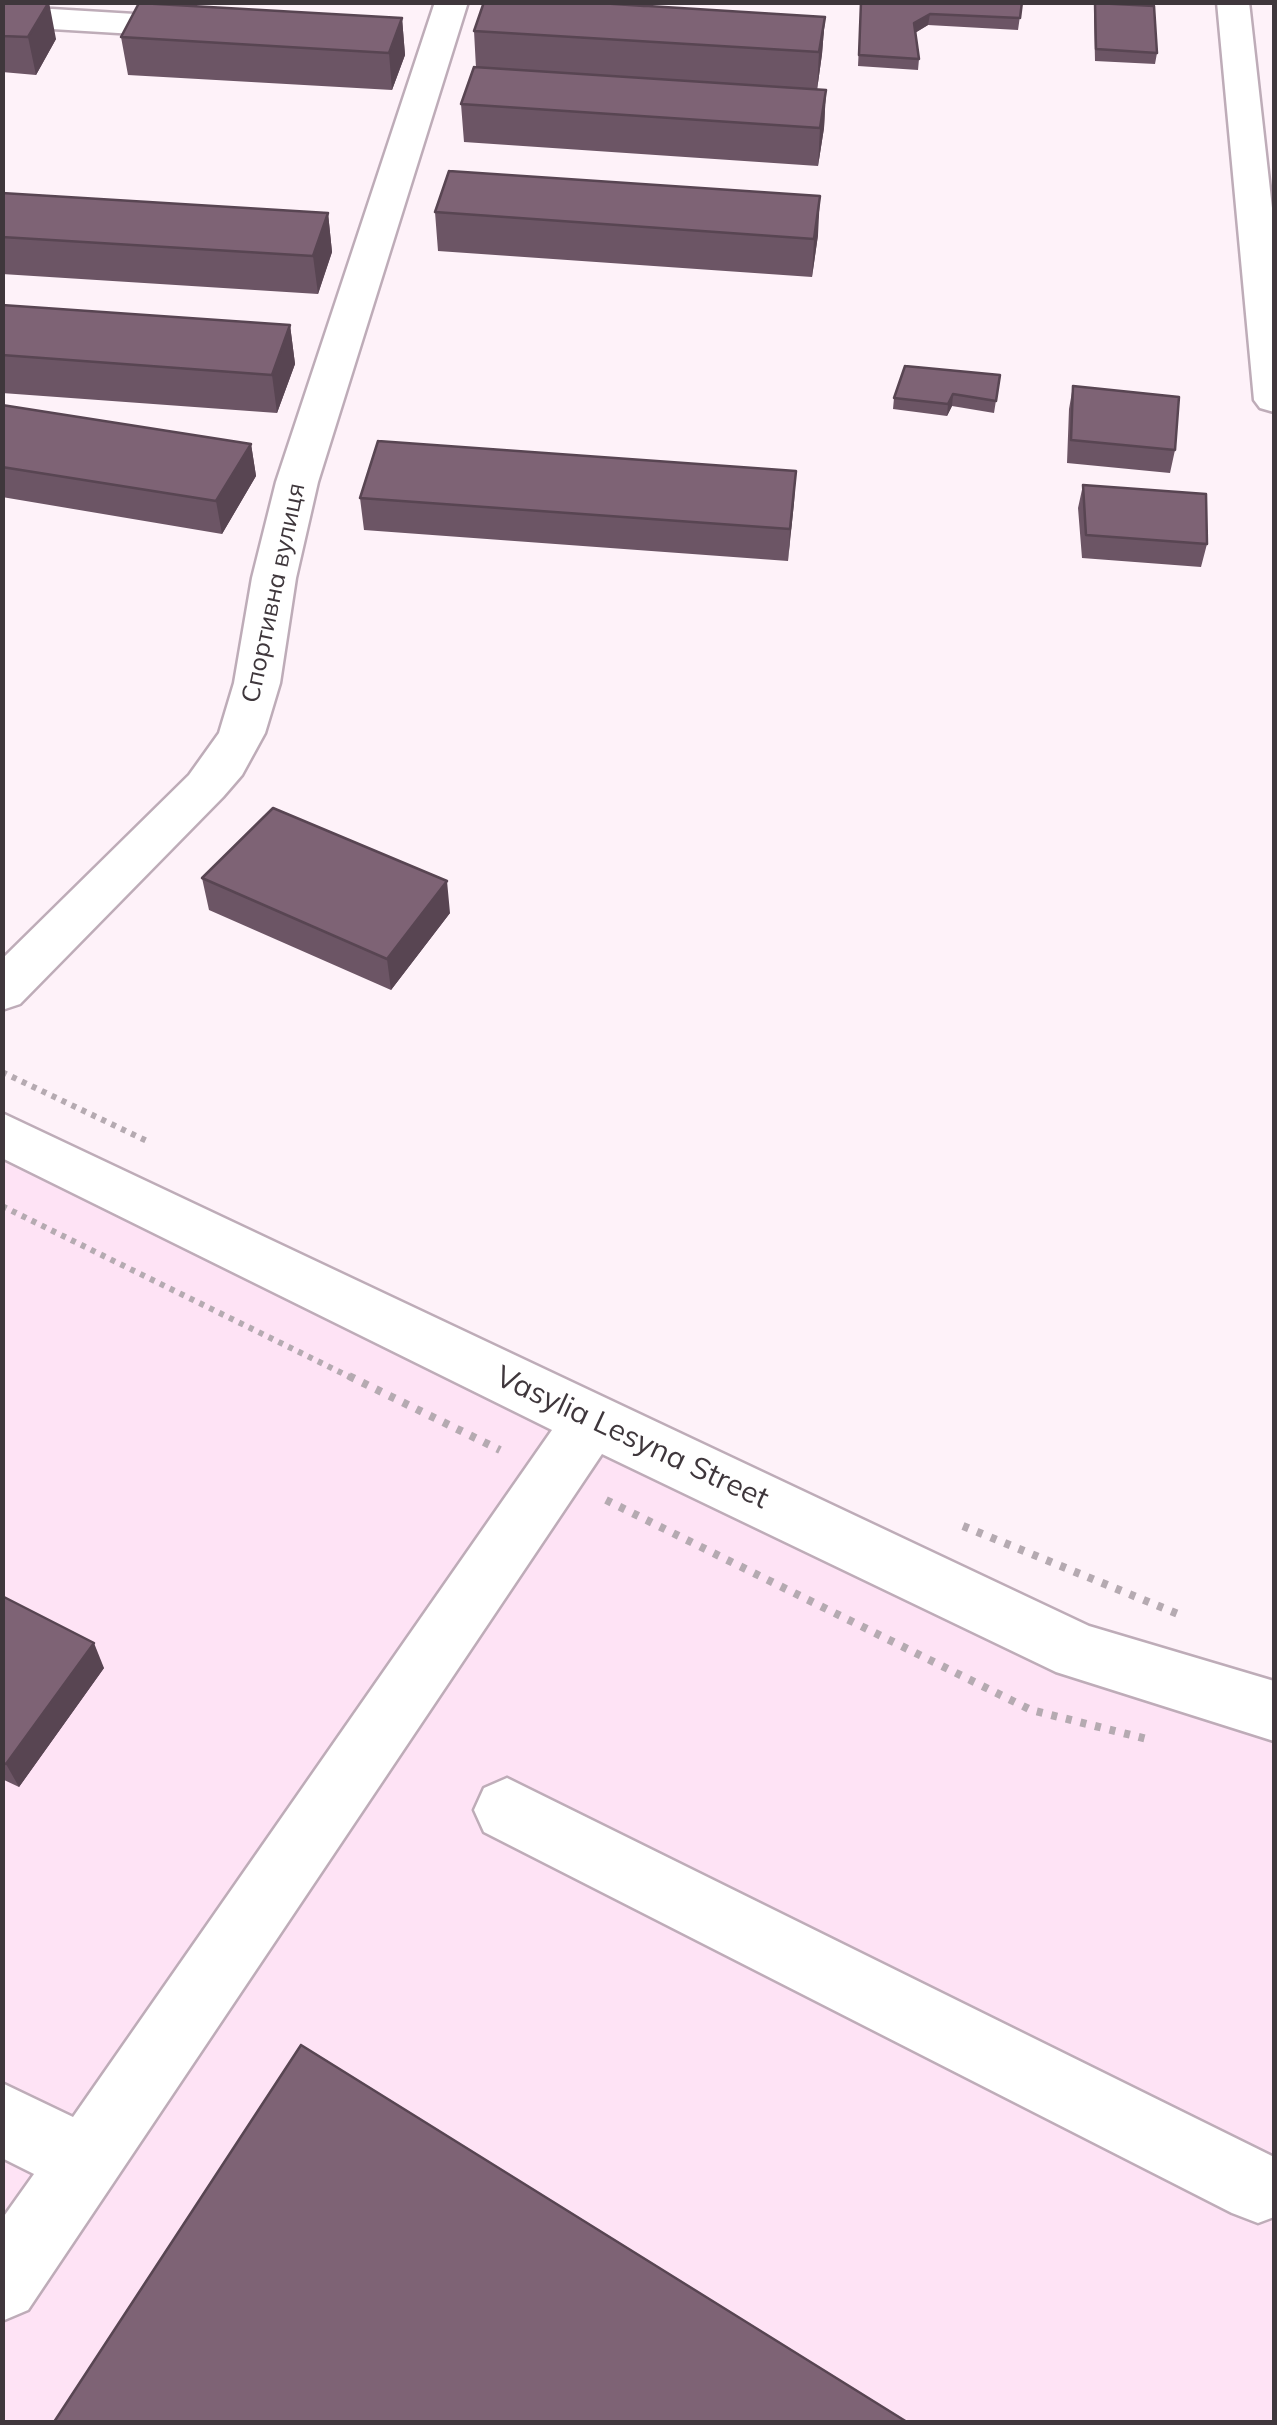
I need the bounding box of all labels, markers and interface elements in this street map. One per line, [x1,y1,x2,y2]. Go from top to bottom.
street label: Спортивна вулиця [236,480,312,706]
street label: Vasylia Lesyna Street [490,1359,774,1517]

